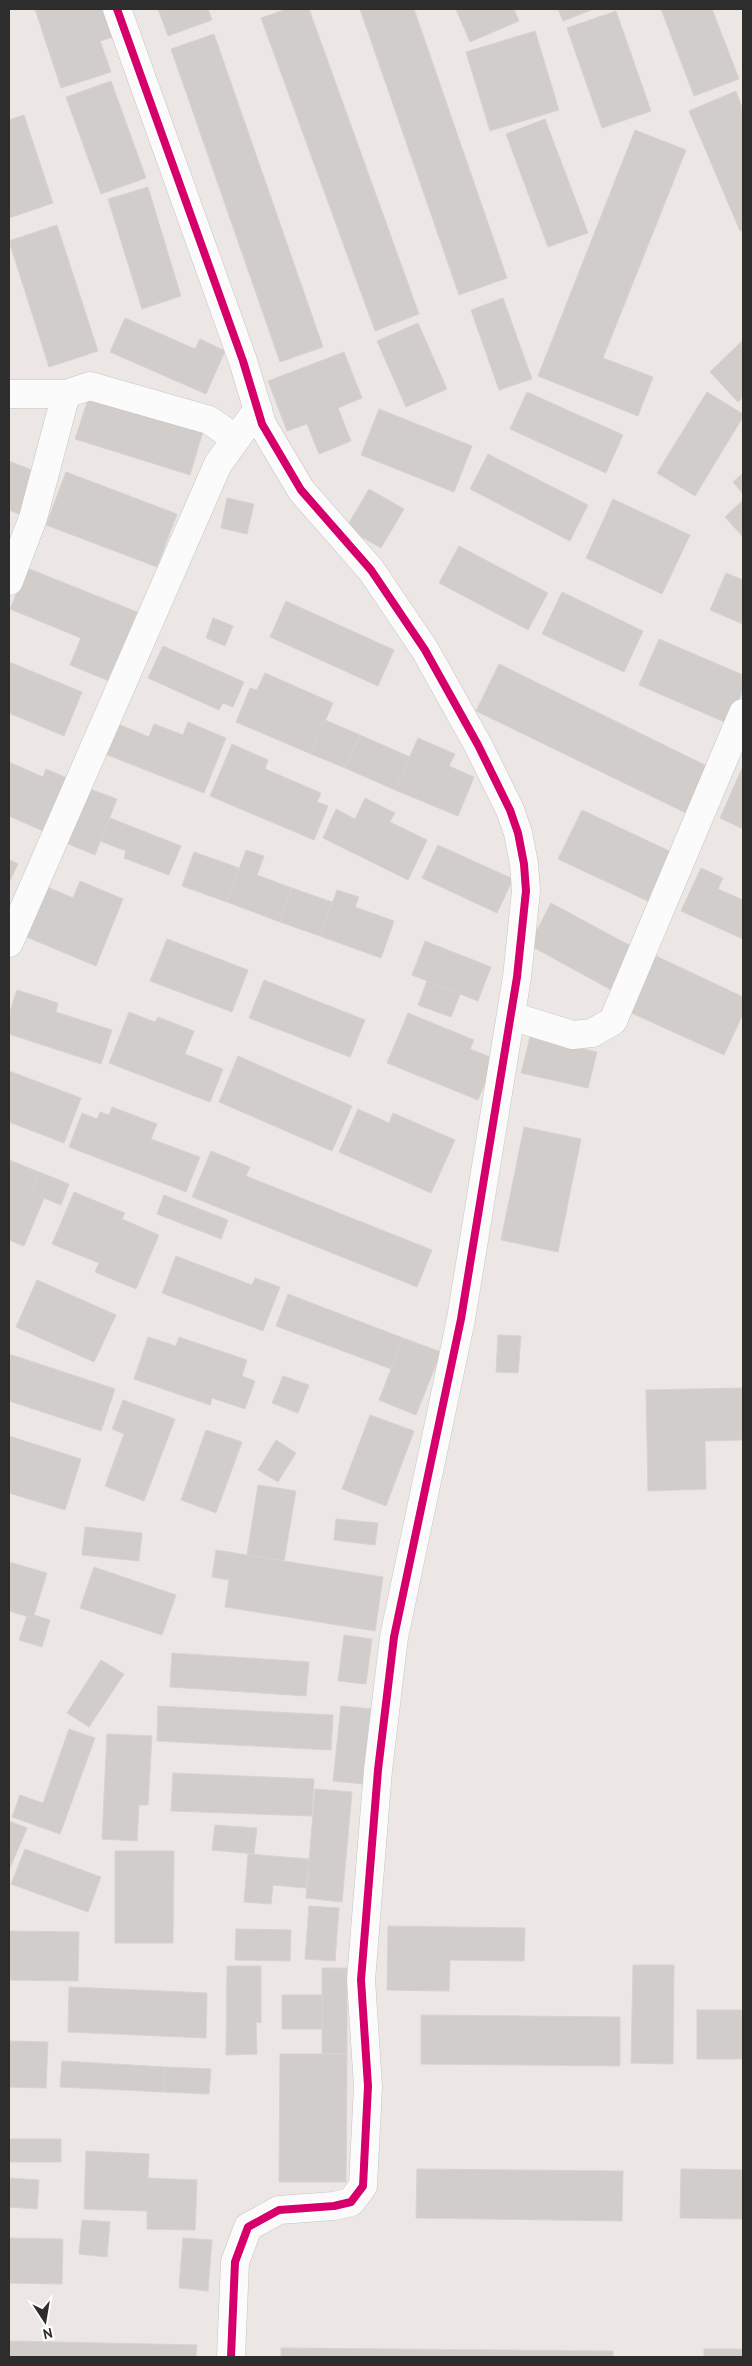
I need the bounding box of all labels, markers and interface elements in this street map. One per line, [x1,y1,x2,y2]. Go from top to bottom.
north arrow [20,2296,70,2346]
text: N [41,2324,54,2343]

